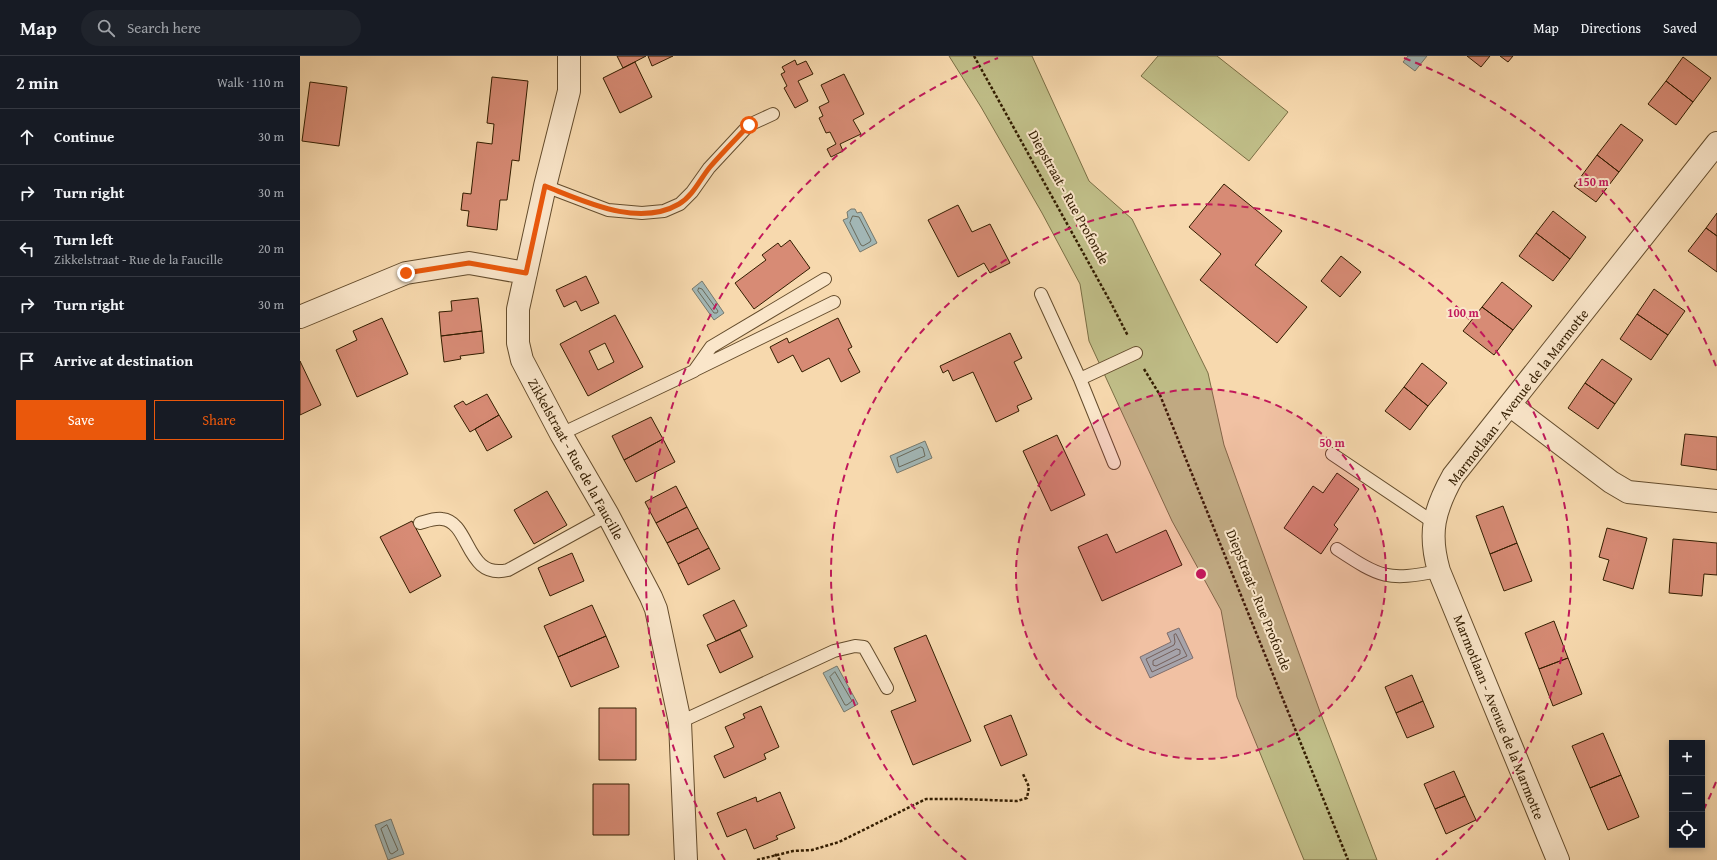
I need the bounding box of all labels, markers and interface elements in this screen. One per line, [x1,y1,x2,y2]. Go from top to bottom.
search box [81,10,361,46]
text: Map [20,14,57,42]
icon: search [95,17,117,39]
text: Search here [127,17,201,38]
text: Map [1533,18,1559,38]
text: Directions [1581,18,1641,38]
text: Saved [1663,18,1697,38]
text: 2 min [16,70,58,95]
text: Walk · 110 m [217,73,284,92]
route start [740,116,758,134]
icon: ahead [16,126,38,148]
text: Continue [54,126,115,147]
street label: Diepstraat - Rue Profonde [1024,126,1115,268]
text: 30 m [258,127,284,146]
text: 150 m [1577,173,1610,190]
icon: right [16,182,38,204]
text: Turn right [54,182,125,203]
text: 30 m [258,183,284,202]
text: Turn left [54,229,113,250]
icon: left [16,238,38,260]
text: 20 m [258,239,284,258]
text: Zikkelstraat - Rue de la Faucille [54,250,223,269]
route end [397,264,415,282]
icon: right [16,294,38,316]
text: Turn right [54,294,125,315]
text: 30 m [258,295,284,314]
street label: Marmotlaan - Avenue de la Marmotte [1443,304,1594,489]
text: 100 m [1447,304,1480,321]
icon: arrive [16,350,38,372]
text: Arrive at destination [54,350,193,371]
street label: Zikkelstraat - Rue de la Faucille [523,374,629,544]
button: Save [16,400,146,440]
button: Share [154,400,284,440]
text: 50 m [1319,434,1345,451]
street label: Diepstraat - Rue Profonde [1221,526,1297,674]
centre of rings [1194,567,1208,581]
street label: Marmotlaan - Avenue de la Marmotte [1449,612,1549,823]
map controls [1669,740,1705,848]
button: + [1669,740,1705,776]
button: − [1669,776,1705,812]
button: locate [1669,812,1705,848]

